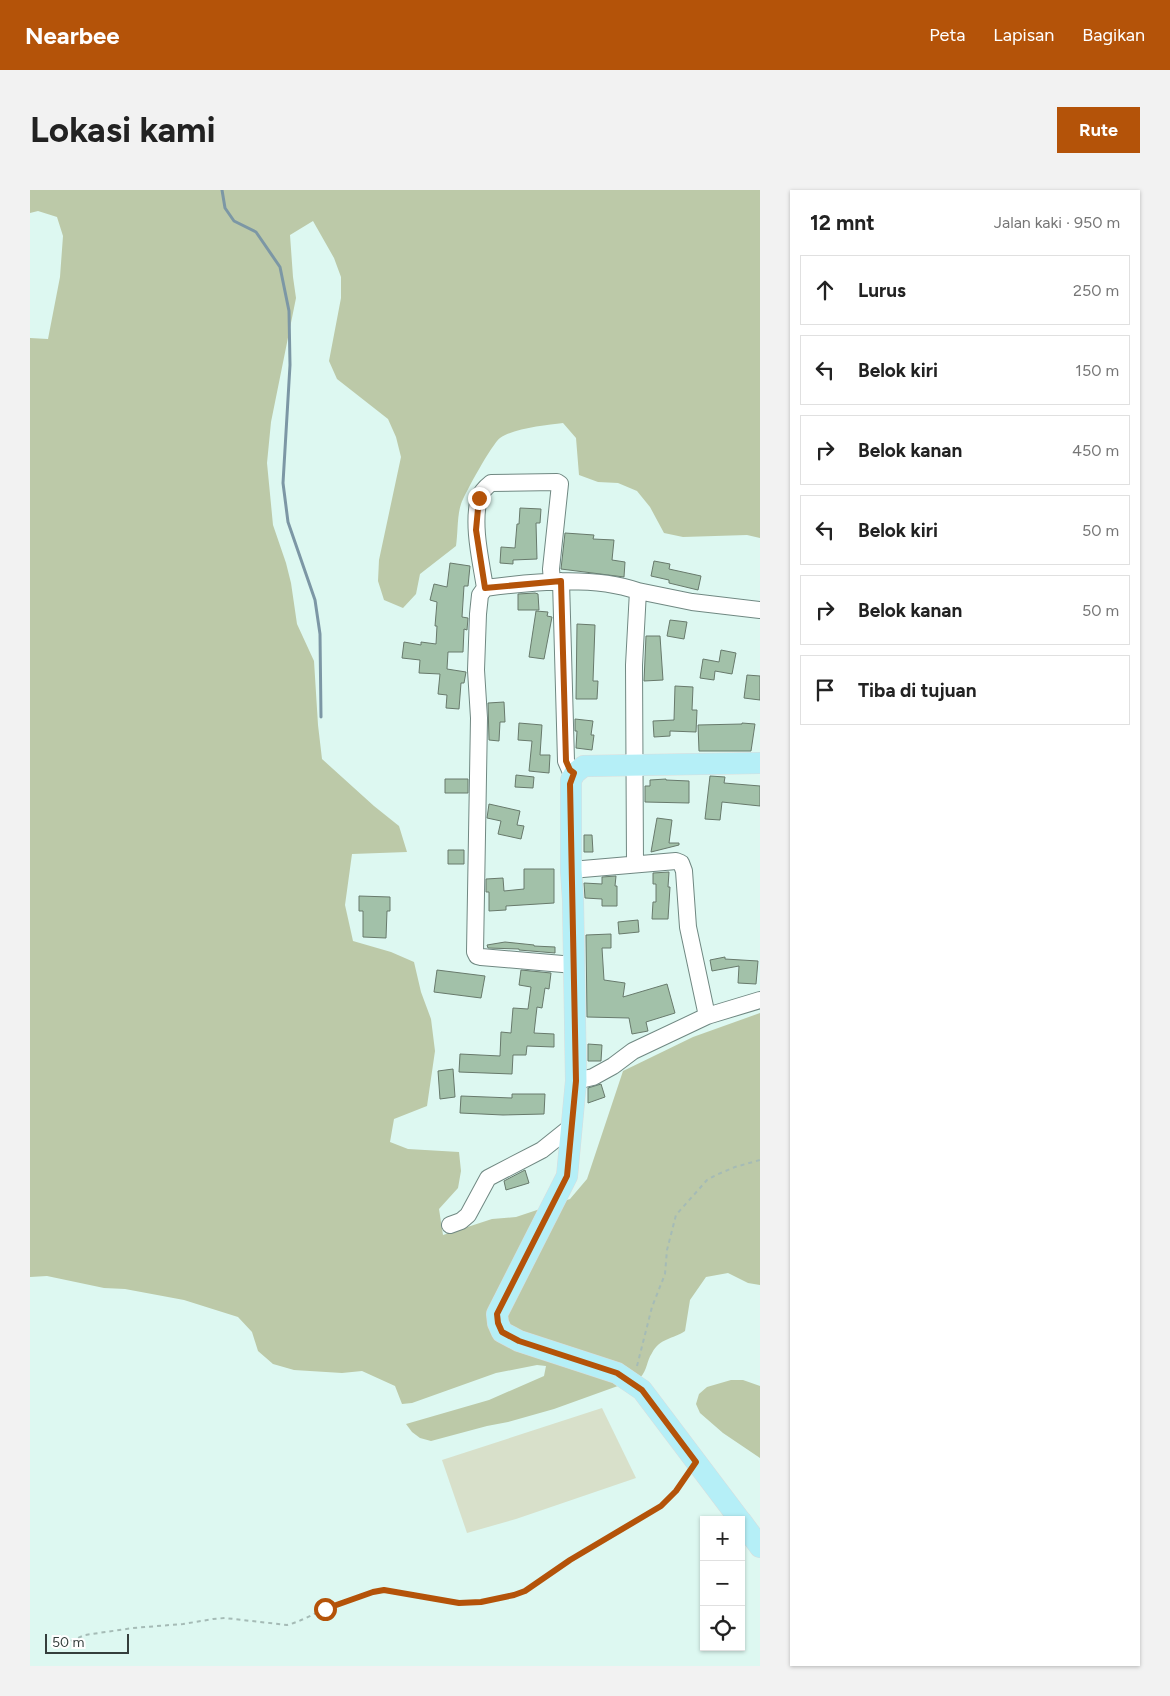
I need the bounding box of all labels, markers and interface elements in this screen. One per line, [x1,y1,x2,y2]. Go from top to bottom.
text: Nearbee [25,21,120,50]
text: Peta [929,24,965,46]
text: Lapisan [993,24,1054,46]
text: Bagikan [1082,24,1145,46]
button: Rute [1057,107,1140,153]
text: Lokasi kami [30,109,216,151]
text: 12 mnt [810,210,875,235]
text: Jalan kaki · 950 m [994,213,1120,232]
icon: ahead [811,276,839,304]
text: Lurus [858,279,906,302]
text: 250 m [1073,281,1119,300]
icon: left [811,356,839,384]
text: Belok kiri [858,359,938,382]
text: 150 m [1075,361,1119,380]
icon: right [811,436,839,464]
text: Belok kanan [858,439,962,462]
text: 450 m [1072,441,1119,460]
route end [468,487,491,510]
icon: left [811,516,839,544]
text: Belok kiri [858,519,938,542]
text: 50 m [1082,521,1119,540]
icon: right [811,596,839,624]
text: Belok kanan [858,599,962,622]
text: 50 m [1082,601,1119,620]
icon: arrive [811,676,839,704]
text: Tiba di tujuan [858,679,977,702]
map controls [700,1516,745,1651]
button: + [700,1516,745,1561]
button: − [700,1561,745,1606]
route start [314,1598,337,1621]
button: locate [700,1606,745,1651]
scale bar [45,1631,129,1654]
text: 50 m [52,1634,84,1651]

